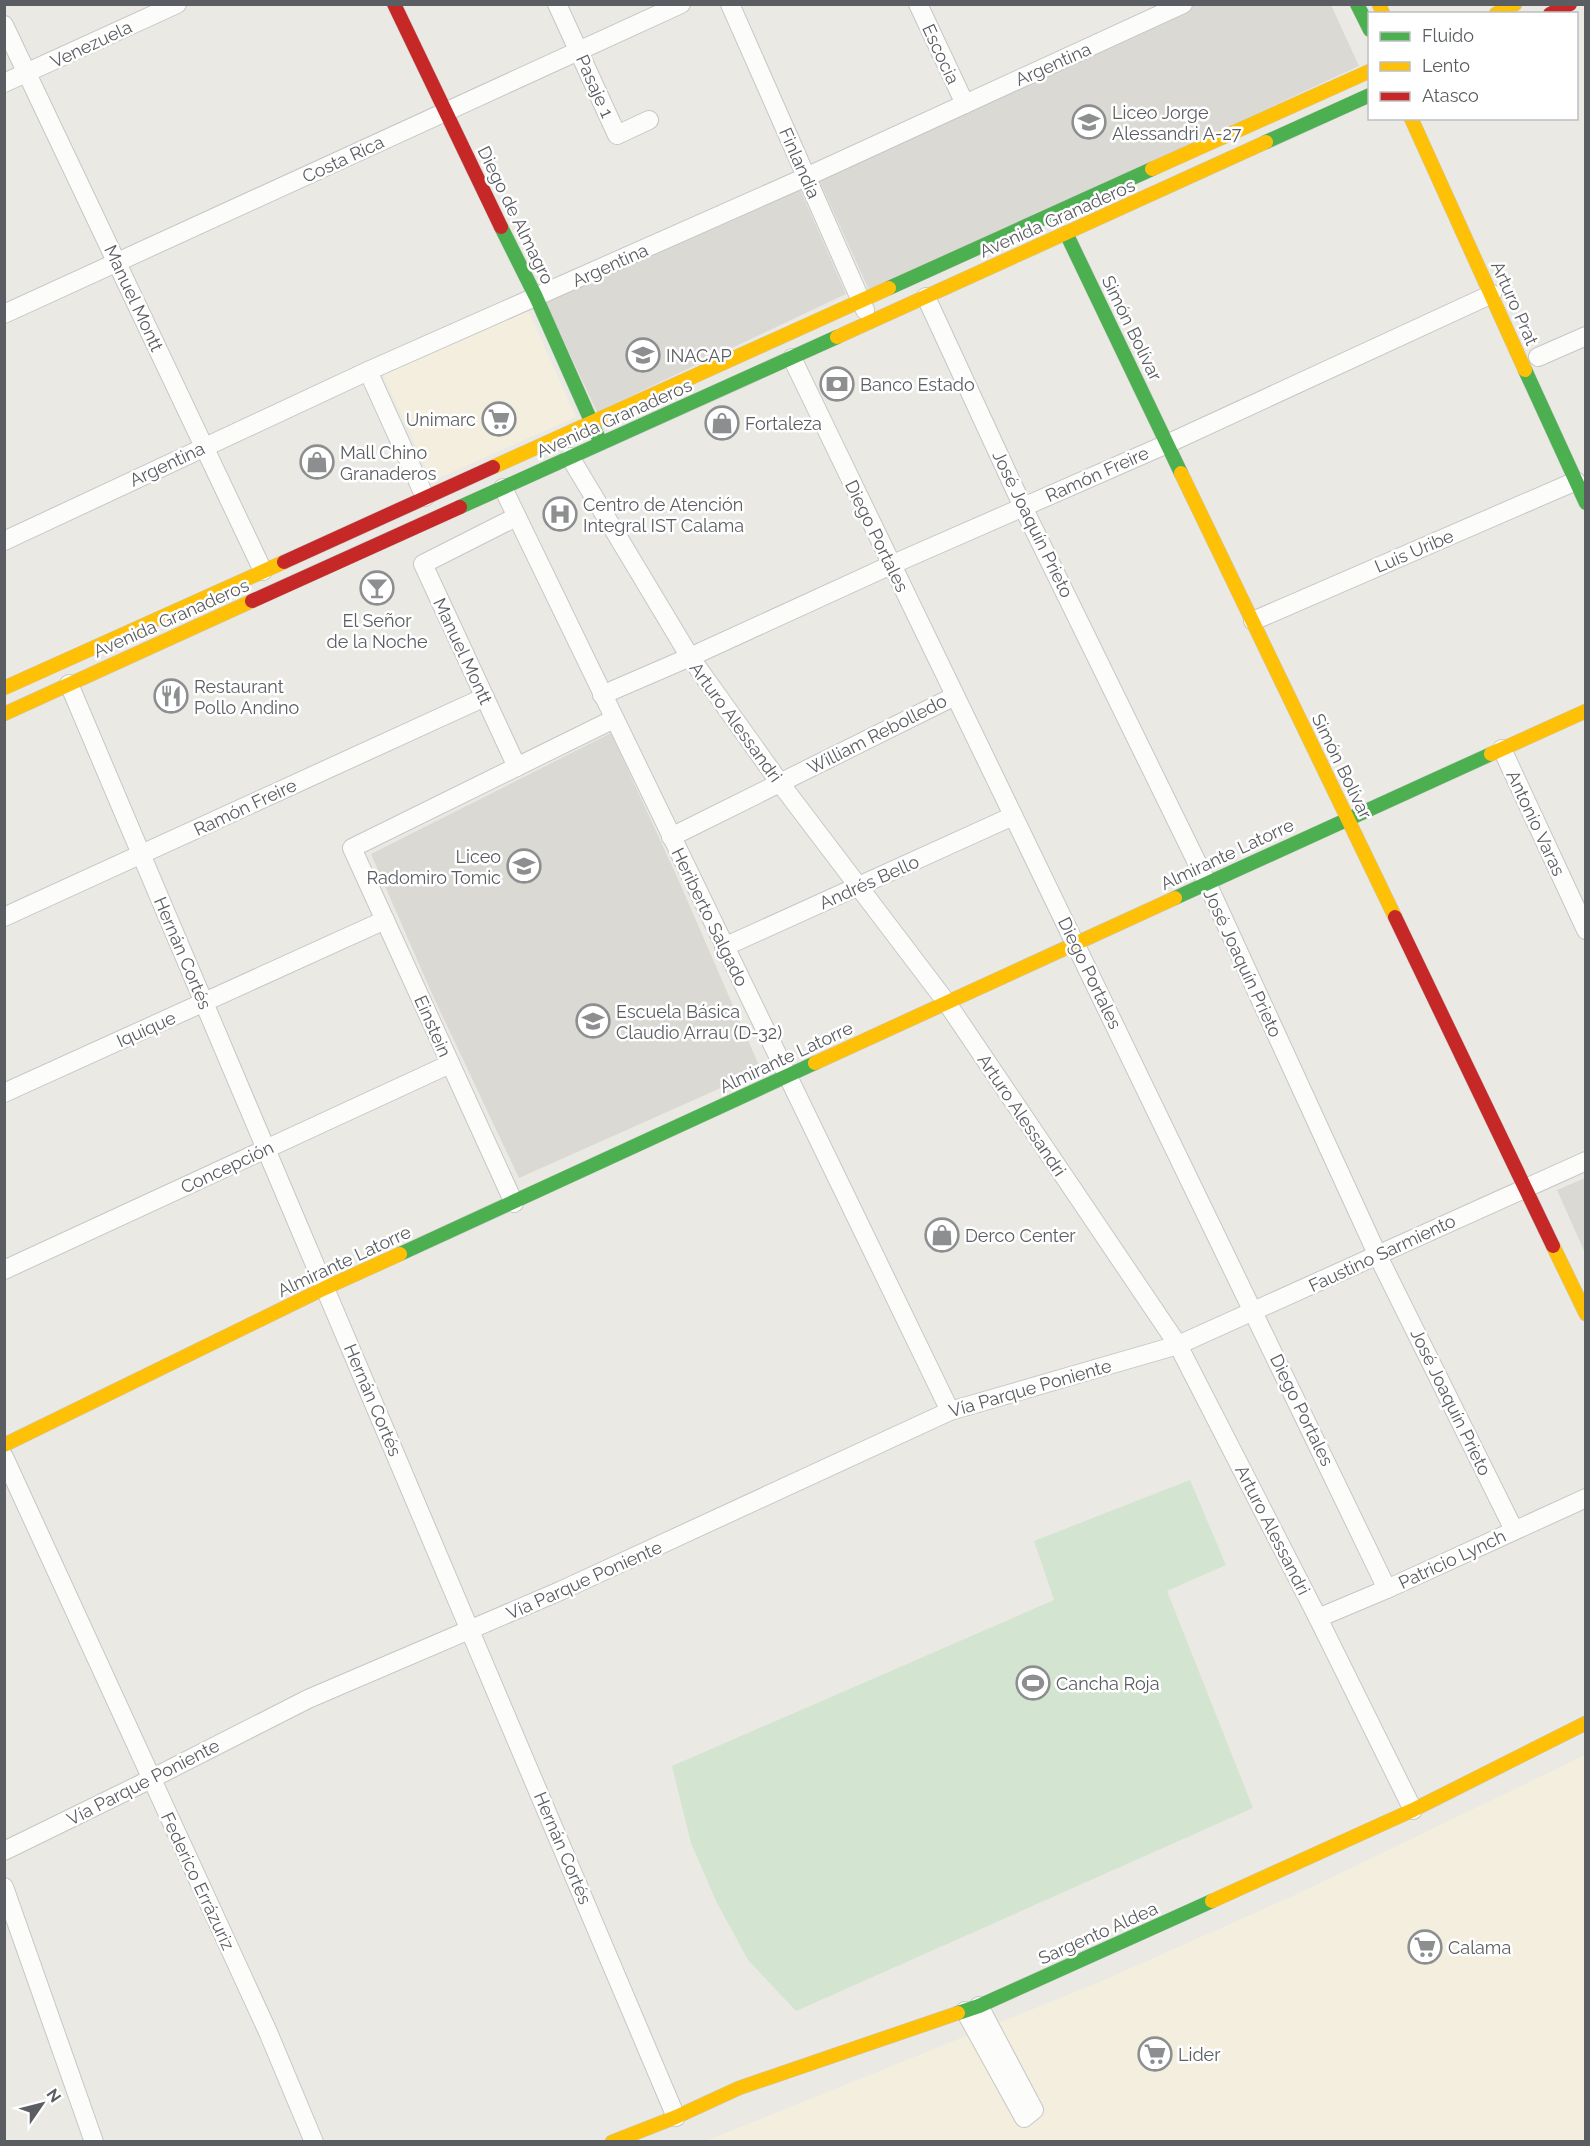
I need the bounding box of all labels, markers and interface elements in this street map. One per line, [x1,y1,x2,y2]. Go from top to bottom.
legend [1368,12,1578,120]
street label: Venezuela [47,16,135,72]
street label: Escocia [918,21,964,87]
text: Fluido [1422,25,1474,46]
street label: Argentina [1012,38,1094,90]
street label: Pasaje 1 [572,51,618,121]
text: Lento [1422,55,1470,76]
text: Atasco [1422,85,1479,106]
place label: Liceo Jorge Alessandri A-27 [1112,102,1242,144]
school or university icon: Liceo Jorge Alessandri A-27 [1071,104,1107,140]
street label: Finlandia [775,124,825,202]
street label: Costa Rica [299,131,387,187]
street label: Diego de Almagro [473,143,559,288]
street label: Avenida Granaderos [976,174,1138,262]
street label: Argentina [569,239,651,291]
street label: Manuel Montt [100,241,168,355]
street label: Arturo Prat [1487,258,1543,348]
street label: Simón Bolívar [1098,272,1167,385]
school or university icon: INACAP [625,337,661,373]
place label: INACAP [666,345,732,366]
bank icon: Banco Estado [819,366,855,402]
street label: Avenida Granaderos [533,374,695,462]
place label: Banco Estado [860,374,975,395]
supermarket icon: Unimarc [481,401,517,437]
shop icon: Fortaleza [704,405,740,441]
place label: Unimarc [406,409,476,430]
place label: Fortaleza [745,413,822,434]
street label: Argentina [126,437,208,491]
place label: Mall Chino Granaderos [340,442,437,484]
street label: Ramón Freire [1042,442,1152,506]
shop icon: Mall Chino Granaderos [299,444,335,480]
street label: José Joaquín Prieto [988,447,1078,601]
street label: Diego Portales [841,477,913,596]
place label: Centro de Atención Integral IST Calama [583,494,744,536]
hospital icon: Centro de Atención Integral IST Calama [542,496,578,532]
street label: Luis Uribe [1371,525,1457,577]
bar icon: El Señor de la Noche [359,570,395,606]
street label: Avenida Granaderos [90,574,252,662]
street label: Manuel Montt [429,594,497,708]
place label: El Señor de la Noche [326,610,428,652]
street label: Arturo Alessandri [686,658,786,786]
place label: Restaurant Pollo Andino [194,676,300,718]
restaurant icon: Restaurant Pollo Andino [153,678,189,714]
street label: William Rebolledo [804,690,950,778]
street label: Simón Bolívar [1308,710,1377,823]
street label: Antonio Varas [1502,767,1570,879]
street label: Ramón Freire [190,774,300,840]
street label: Almirante Latorre [1157,814,1297,894]
street label: Heriberto Salgado [667,844,753,990]
place label: Liceo Radomiro Tomic [366,846,501,888]
school or university icon: Liceo Radomiro Tomic [506,848,542,884]
street label: Andrés Bello [816,851,922,913]
street label: José Joaquín Prieto [1199,886,1287,1041]
street label: Hernán Cortés [150,894,216,1013]
street label: Diego Portales [1054,914,1126,1033]
street label: Einstein [410,992,456,1060]
place label: Escuela Básica Claudio Arrau (D-32) [616,1001,782,1043]
school or university icon: Escuela Básica Claudio Arrau (D-32) [575,1003,611,1039]
street label: Iquique [113,1007,179,1051]
street label: Almirante Latorre [716,1017,856,1097]
street label: Arturo Alessandri [973,1050,1071,1180]
street label: Concepción [177,1136,277,1198]
street label: Faustino Sarmiento [1305,1210,1459,1296]
shop icon: Derco Center [924,1217,960,1253]
street label: Almirante Latorre [274,1221,414,1301]
place label: Derco Center [965,1225,1076,1246]
street label: José Joaquín Prieto [1406,1325,1496,1479]
street label: Hernán Cortés [340,1341,406,1460]
street label: Diego Portales [1266,1351,1338,1470]
street label: Vía Parque Poniente [946,1355,1114,1421]
street label: Arturo Alessandri [1231,1462,1315,1598]
street label: Patricio Lynch [1395,1525,1509,1593]
street label: Vía Parque Poniente [503,1536,665,1624]
sports icon: Cancha Roja [1015,1665,1051,1701]
place label: Cancha Roja [1056,1673,1159,1694]
street label: Vía Parque Poniente [63,1734,223,1829]
street label: Hernán Cortés [530,1789,596,1908]
street label: Federico Errázuriz [157,1809,239,1953]
street label: Sargento Aldea [1035,1897,1161,1969]
supermarket icon: Calama [1407,1929,1443,1965]
place label: Calama [1448,1937,1511,1958]
supermarket icon: Lider [1137,2036,1173,2072]
place label: Lider [1178,2044,1221,2065]
north arrow [12,2074,72,2134]
text: N [43,2085,65,2106]

